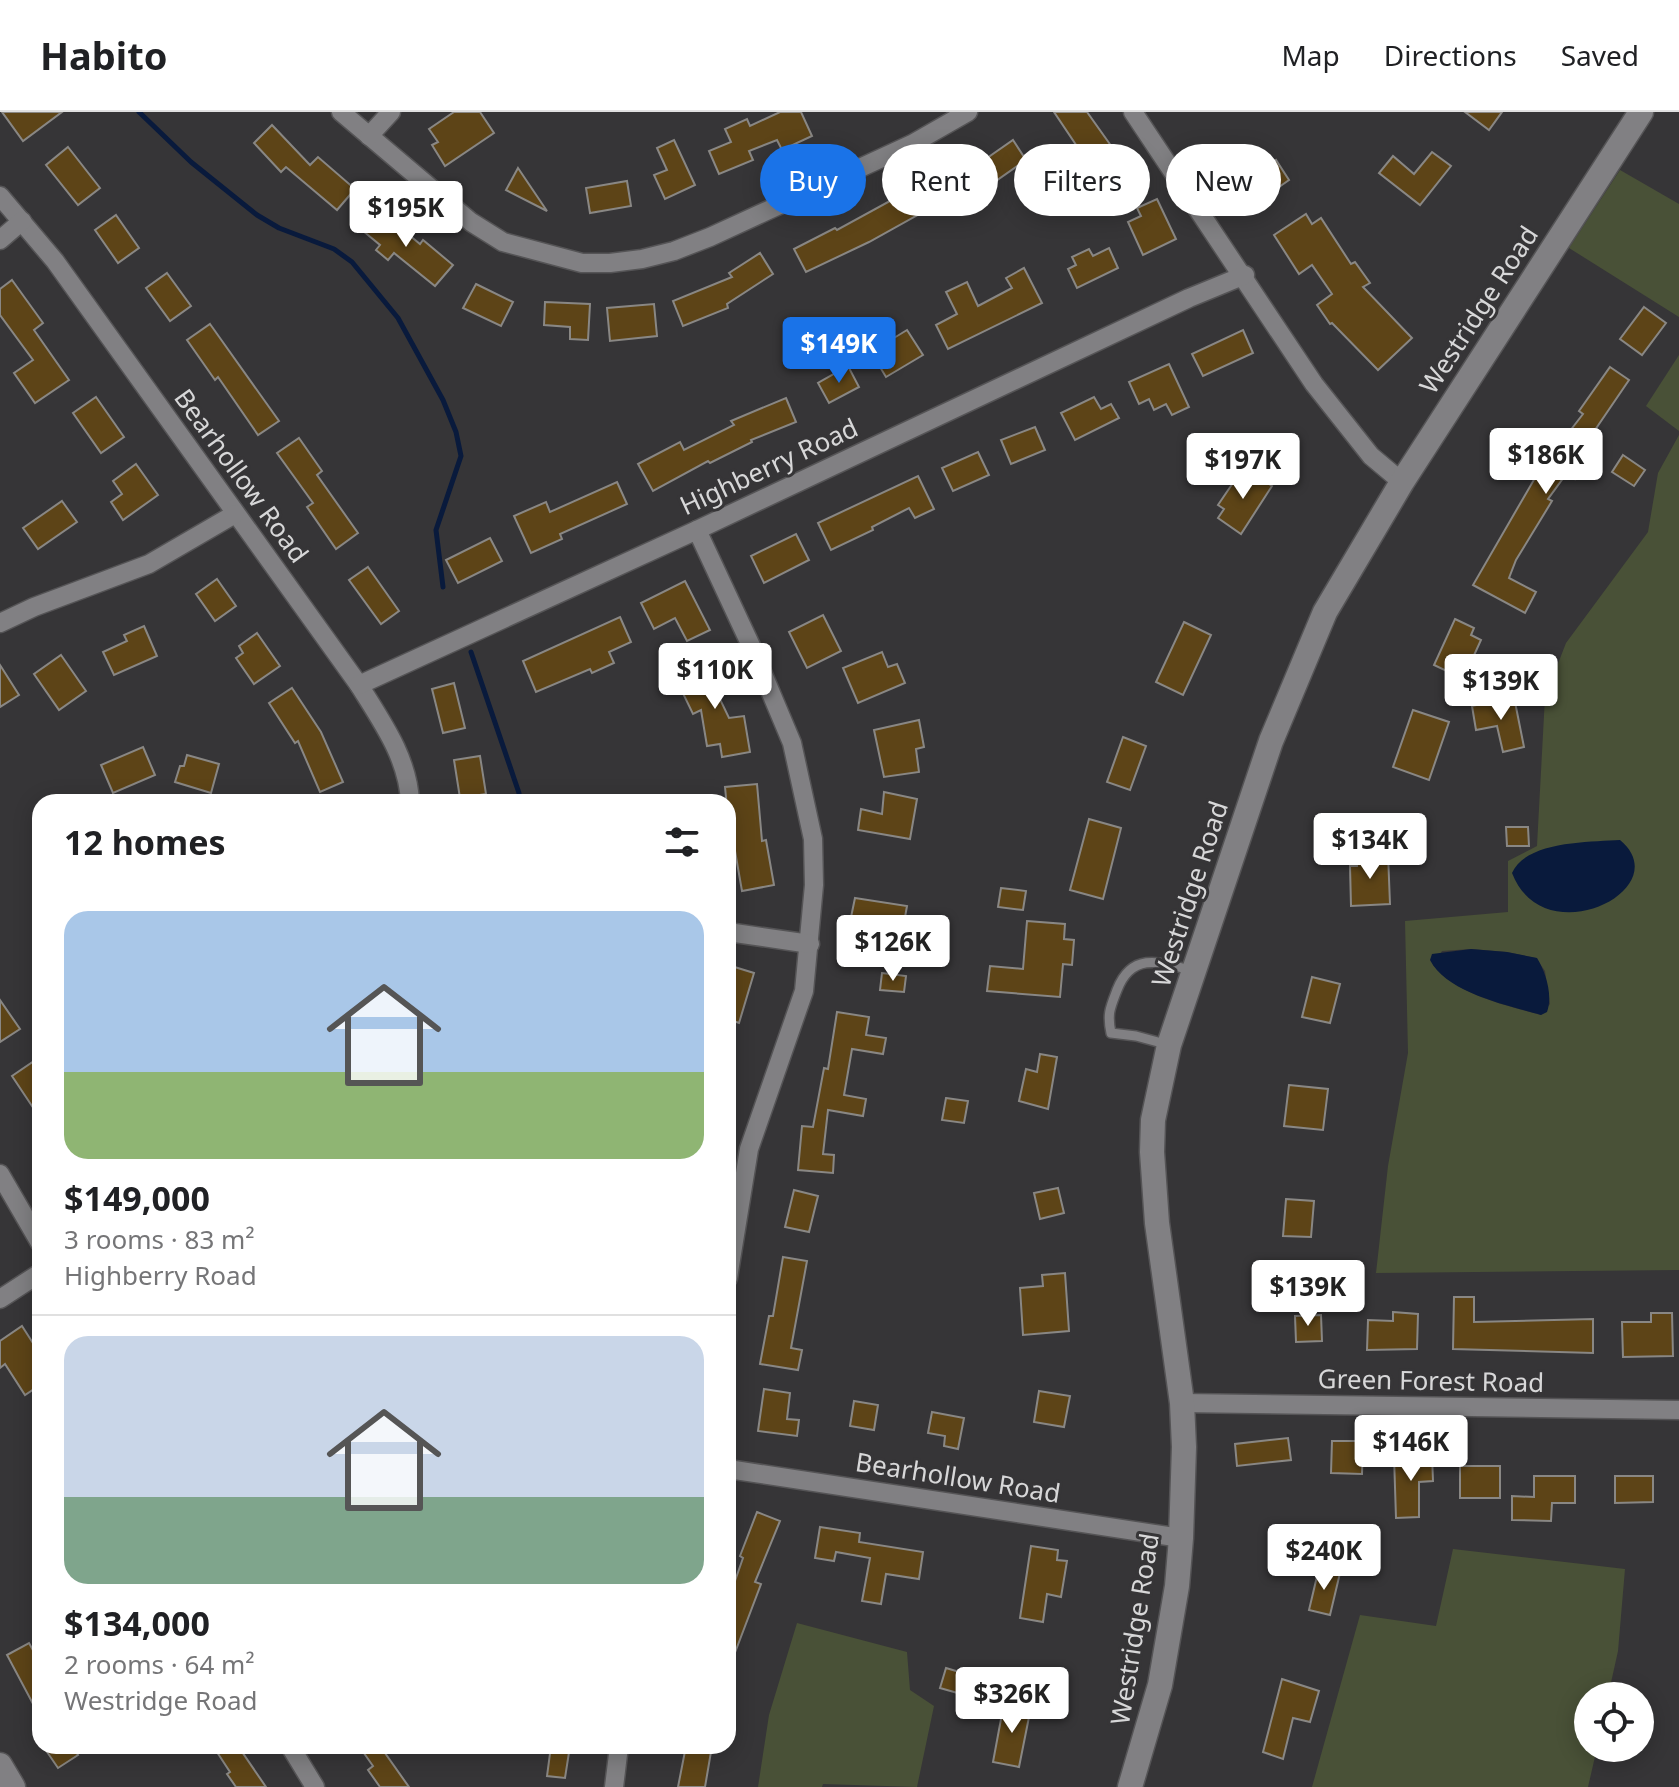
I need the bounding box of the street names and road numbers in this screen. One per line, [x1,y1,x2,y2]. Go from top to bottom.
street label: Westridge Road [1410,219,1546,400]
street label: Bearhollow Road [166,381,317,570]
street label: Highberry Road [674,409,863,523]
street label: Westridge Road [1142,796,1236,991]
street label: Green Forest Road [1317,1360,1545,1400]
street label: Bearhollow Road [853,1443,1063,1511]
street label: Westridge Road [1101,1530,1167,1727]

